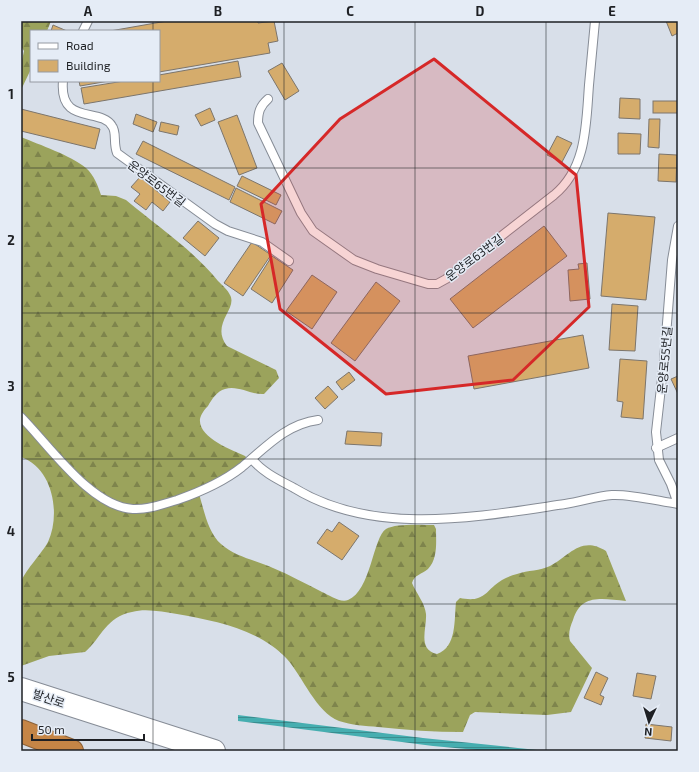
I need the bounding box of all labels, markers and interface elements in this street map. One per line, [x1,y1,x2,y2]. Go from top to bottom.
text: A [84,3,93,19]
text: B [214,3,222,19]
text: C [346,3,354,19]
text: D [476,3,485,19]
text: E [608,3,616,19]
legend [30,30,160,82]
text: Road [66,38,94,52]
text: Building [66,58,111,72]
text: 1 [8,86,14,102]
street label: 운양로65번길 [125,157,189,209]
street label: 운양로63번길 [442,231,506,283]
text: 2 [7,232,15,248]
street label: 운양로55번길 [654,325,674,395]
text: 3 [7,378,15,394]
text: 4 [7,523,15,539]
text: 5 [7,669,15,685]
street label: 발산로 [31,686,67,710]
north arrow [629,702,669,742]
scale bar [32,716,144,742]
text: 50 m [38,722,65,736]
text: N [644,726,653,739]

